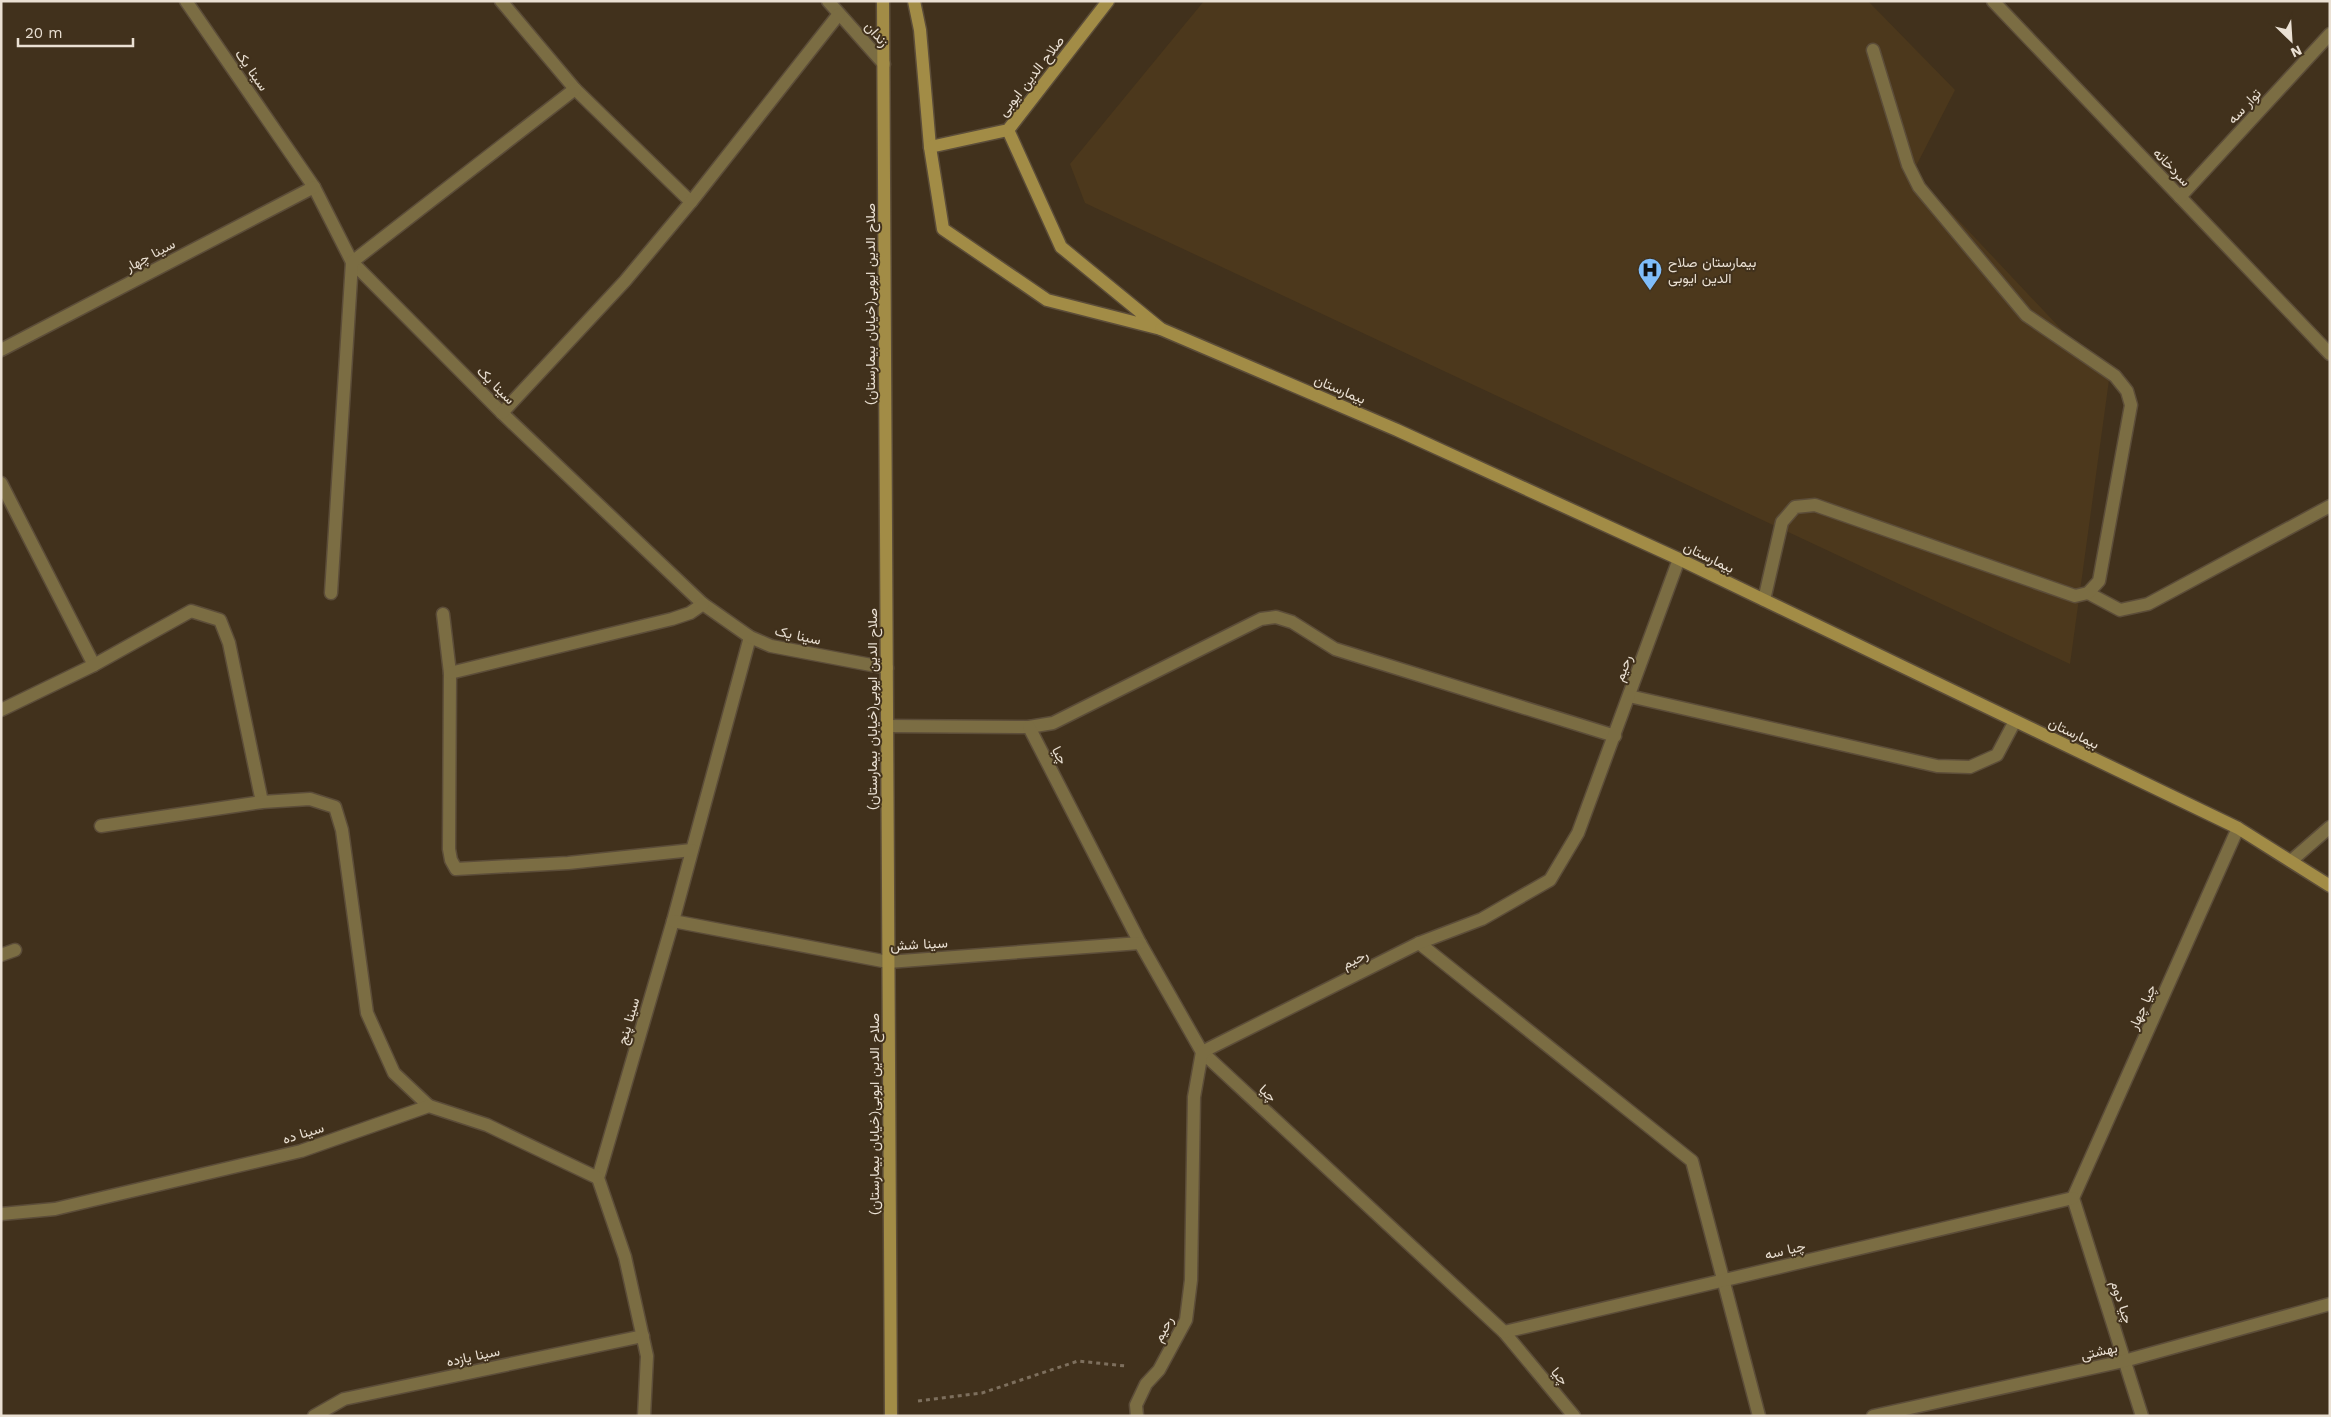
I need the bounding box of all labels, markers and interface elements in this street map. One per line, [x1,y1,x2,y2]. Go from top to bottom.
scale bar [18,15,132,47]
north arrow [2266,15,2316,65]
street label: زندان [861,18,892,51]
text: 20 m [25,24,63,42]
street label: صلاح الدین ایوبی [995,32,1070,121]
text: N [2288,42,2305,61]
street label: سینا یک [232,46,272,94]
street label: توار سه [2224,85,2265,127]
street label: سردخانه [2149,145,2194,190]
street label: صلاح الدین ایوبی(خیابان بیمارستان) [862,203,881,405]
street label: سینا چهار [121,235,179,277]
place label: بیمارستان صلاح الدین ایوبی [1668,254,1756,287]
hospital icon: بیمارستان صلاح الدین ایوبی [1637,257,1663,291]
street label: سینا یک [474,363,518,407]
street label: بیمارستان [1312,371,1368,408]
street label: بیمارستان [1681,538,1737,577]
street label: صلاح الدین ایوبی(خیابان بیمارستان) [864,608,883,810]
street label: سینا یک [773,622,823,648]
street label: رحیم [1611,652,1636,684]
street label: بیمارستان [2046,714,2102,753]
street label: چیا [1047,743,1071,768]
street label: سینا شش [890,935,948,954]
street label: رحیم [1339,946,1371,973]
street label: چیا چهار [2125,982,2161,1034]
street label: سینا پنج [614,996,645,1047]
street label: صلاح الدین ایوبی(خیابان بیمارستان) [866,1013,885,1215]
street label: چیا [1255,1081,1280,1106]
street label: سینا ده [280,1119,326,1147]
street label: چیا سه [1763,1238,1807,1264]
street label: چیا دوم [2106,1279,2136,1326]
street label: رحیم [1150,1313,1177,1345]
street label: بهشتی [2079,1339,2119,1364]
street label: سینا یازده [445,1343,501,1370]
street label: چیا [1547,1364,1572,1389]

